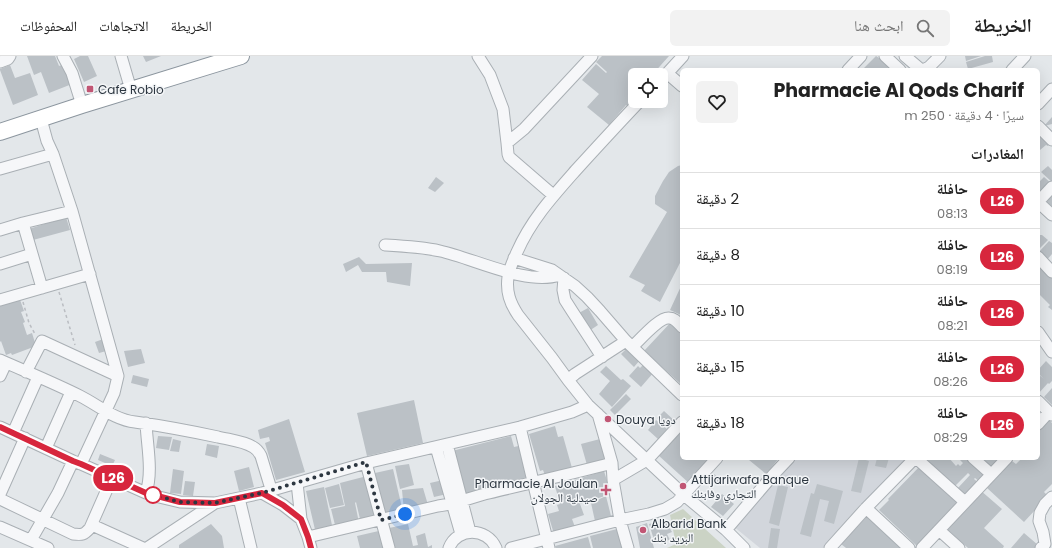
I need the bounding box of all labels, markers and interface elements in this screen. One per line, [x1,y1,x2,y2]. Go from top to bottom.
search box [670,10,950,46]
text: الخريطة [974,12,1032,39]
text: ابحث هنا [854,15,904,36]
text: المحفوظات [20,16,77,36]
text: الاتجاهات [99,16,149,36]
text: الخريطة [171,16,212,36]
icon: search [914,17,936,39]
map controls [628,68,668,108]
button: locate [628,68,668,108]
text: Pharmacie Al Qods Charif [773,77,1024,104]
place label: Cafe Robio [98,81,164,98]
button: heart [696,81,738,123]
marker: Cafe Robio [85,84,95,94]
text: سيرًا · 4 دقيقة · 250 m [904,106,1024,125]
text: المغادرات [971,143,1024,164]
text: حافلة [937,178,968,199]
text: 2 دقيقة [696,188,739,209]
text: L26 [990,191,1014,211]
text: 08:13 [937,204,968,223]
text: حافلة [937,234,968,255]
text: 8 دقيقة [696,244,740,265]
text: L26 [990,247,1014,267]
text: 08:19 [937,260,968,279]
text: حافلة [937,290,968,311]
text: 10 دقيقة [696,300,745,321]
text: L26 [990,303,1014,323]
text: 08:21 [937,316,968,335]
text: حافلة [937,346,968,367]
text: 15 دقيقة [696,356,745,377]
text: L26 [990,359,1014,379]
text: 08:26 [933,372,968,391]
text: حافلة [937,402,968,423]
place label: Douya دويا [616,411,676,428]
text: 18 دقيقة [696,412,745,433]
marker: Douya دويا [603,414,613,424]
text: L26 [990,415,1014,435]
text: 08:29 [933,428,968,447]
line badge: L26 [90,465,136,491]
text: L26 [101,468,125,488]
place label: Attijariwafa Banque التجاري وفابنك [691,471,809,504]
place label: Pharmacie Al Joulan صيدلية الجولان [475,475,598,506]
marker: Attijariwafa Banque التجاري وفابنك [678,481,688,491]
marker: Pharmacie Al Joulan صيدلية الجولان [601,485,611,495]
unlabelled marker [144,486,162,504]
your location [395,504,415,524]
place label: Albarid Bank البريد بنك [651,515,727,546]
marker: Albarid Bank البريد بنك [638,525,648,535]

